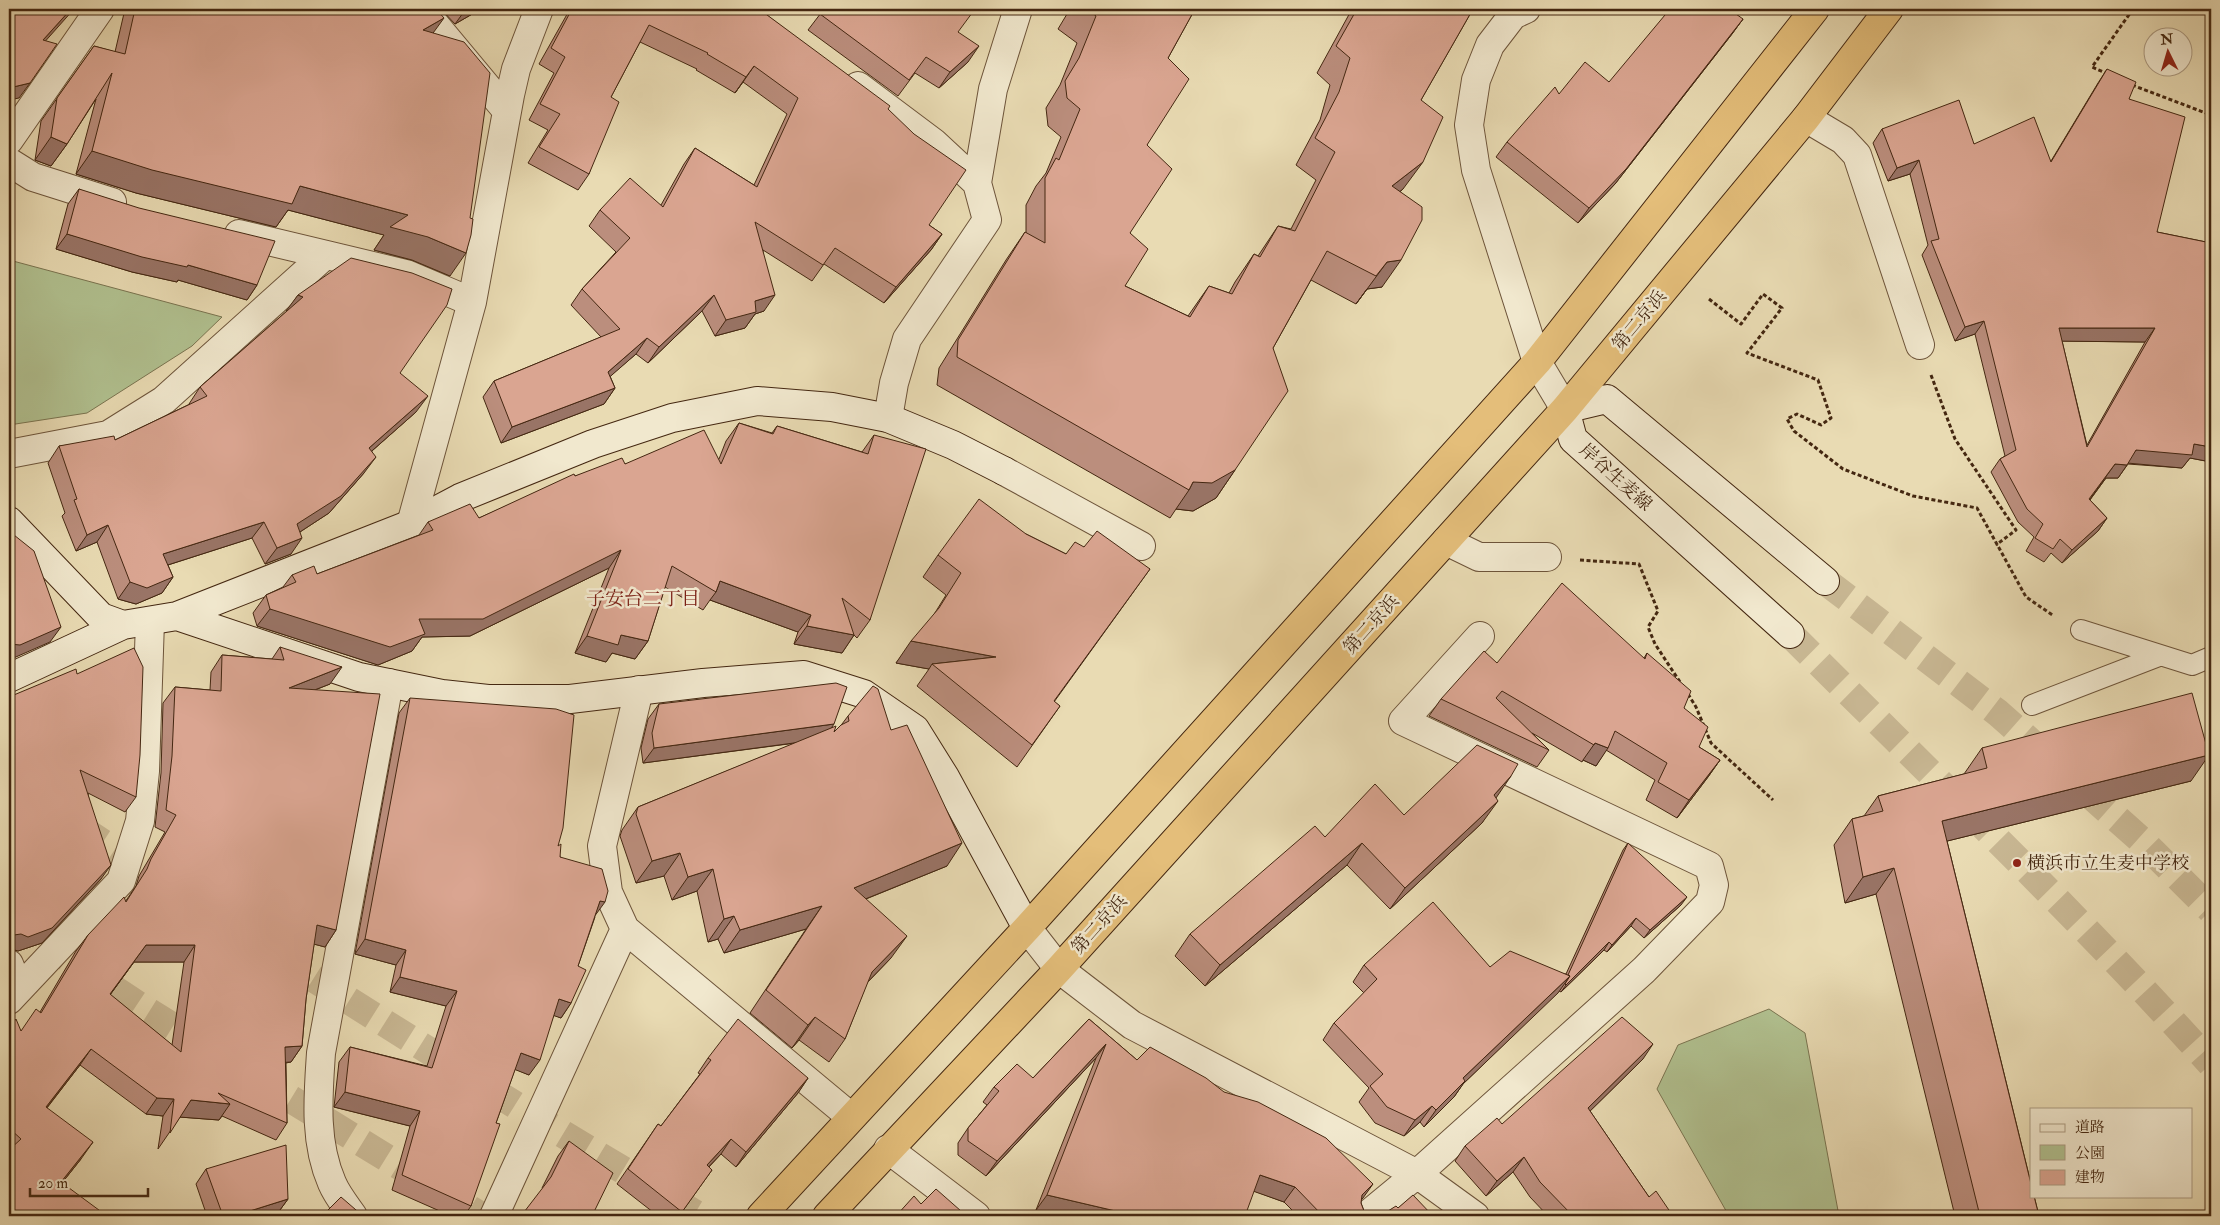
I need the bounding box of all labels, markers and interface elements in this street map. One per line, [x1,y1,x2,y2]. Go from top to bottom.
north arrow [2142,28,2192,78]
text: N [2159,30,2174,49]
street label: 第二京浜 [1607,285,1671,355]
street label: 岸谷生麦線 [1575,439,1657,516]
district label: 子安台二丁目 [586,587,700,611]
street label: 第二京浜 [1339,590,1404,659]
place label: 横浜市立生麦中学校 [2027,852,2189,875]
marker: 横浜市立生麦中学校 [2011,857,2023,869]
street label: 第二京浜 [1067,890,1132,959]
legend [2030,1108,2192,1198]
text: 道路 [2075,1118,2105,1137]
text: 公園 [2075,1144,2105,1163]
scale bar [30,1165,148,1197]
text: 建物 [2075,1168,2105,1187]
text: 20 m [38,1174,68,1193]

